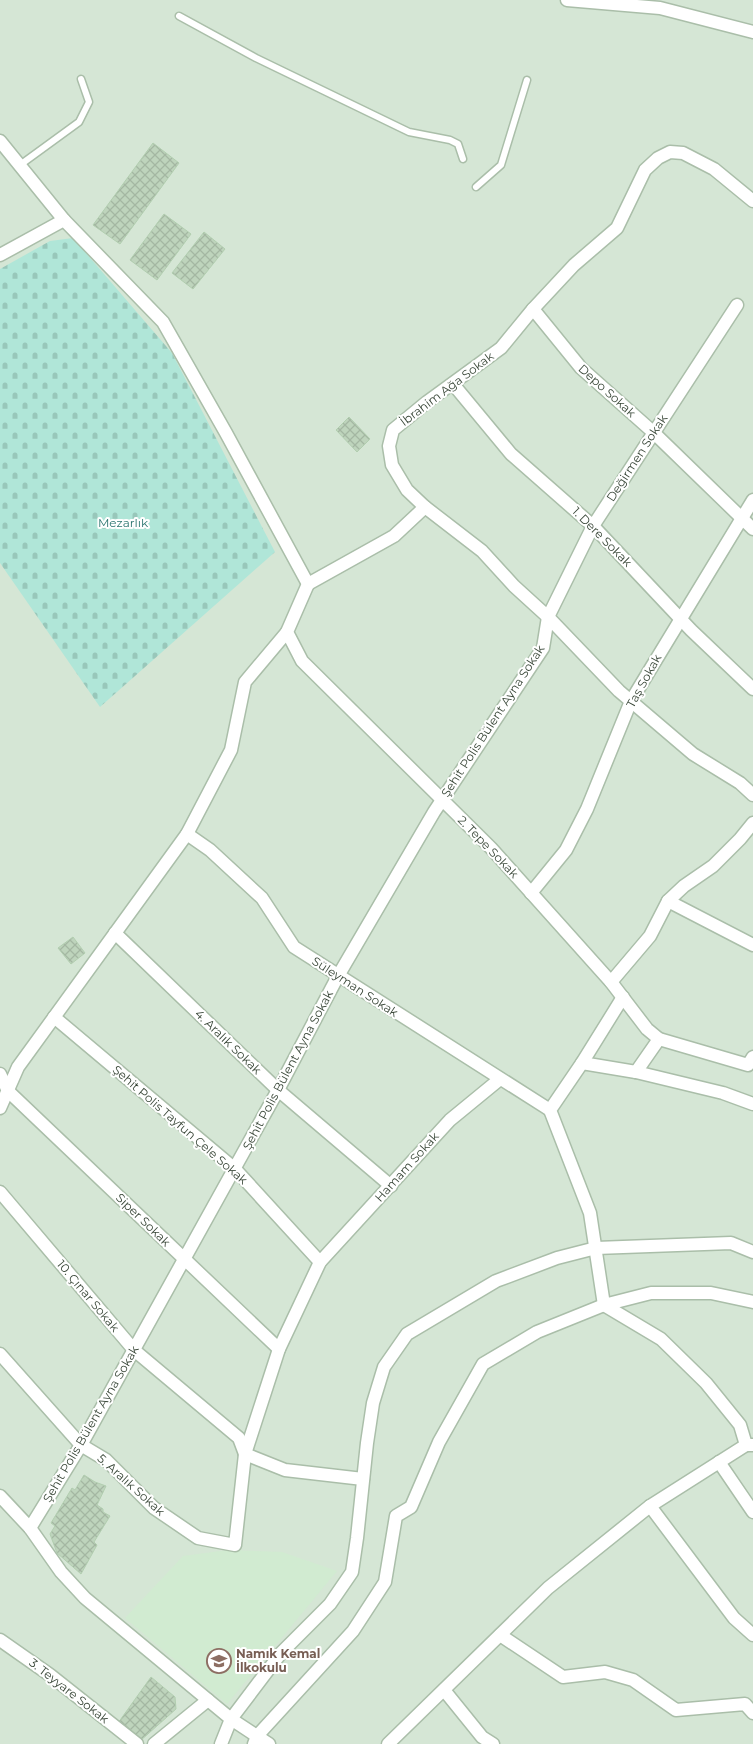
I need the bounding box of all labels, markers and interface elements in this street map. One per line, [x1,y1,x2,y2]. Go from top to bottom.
street label: İbrahim Ağa Sokak [397,348,497,429]
street label: Depo Sokak [575,361,640,421]
street label: Değirmen Sokak [603,411,671,504]
street label: 1. Dere Sokak [569,504,636,570]
park label: Mezarlık [98,515,149,530]
street label: Şehit Polis Bülent Ayna Sokak [438,641,548,800]
street label: Taş Sokak [623,651,665,710]
street label: 2. Tepe Sokak [455,812,522,882]
street label: Süleyman Sokak [309,953,402,1020]
street label: Şehit Polis Bülent Ayna Sokak [239,987,336,1152]
street label: 4. Aralık Sokak [192,1006,265,1078]
street label: Şehit Polis Tayfun Çele Sokak [110,1062,251,1188]
street label: Hamam Sokak [371,1128,442,1205]
street label: Siper Sokak [113,1190,174,1250]
street label: 10. Çınar Sokak [54,1257,123,1335]
street label: Şehit Polis Bülent Ayna Sokak [39,1342,142,1505]
street label: 5. Aralık Sokak [95,1450,169,1519]
place label: Namık Kemal İlkokulu [236,1646,320,1675]
school or university icon: Namık Kemal İlkokulu [206,1648,232,1674]
street label: 3. Teyyare Sokak [27,1655,113,1727]

